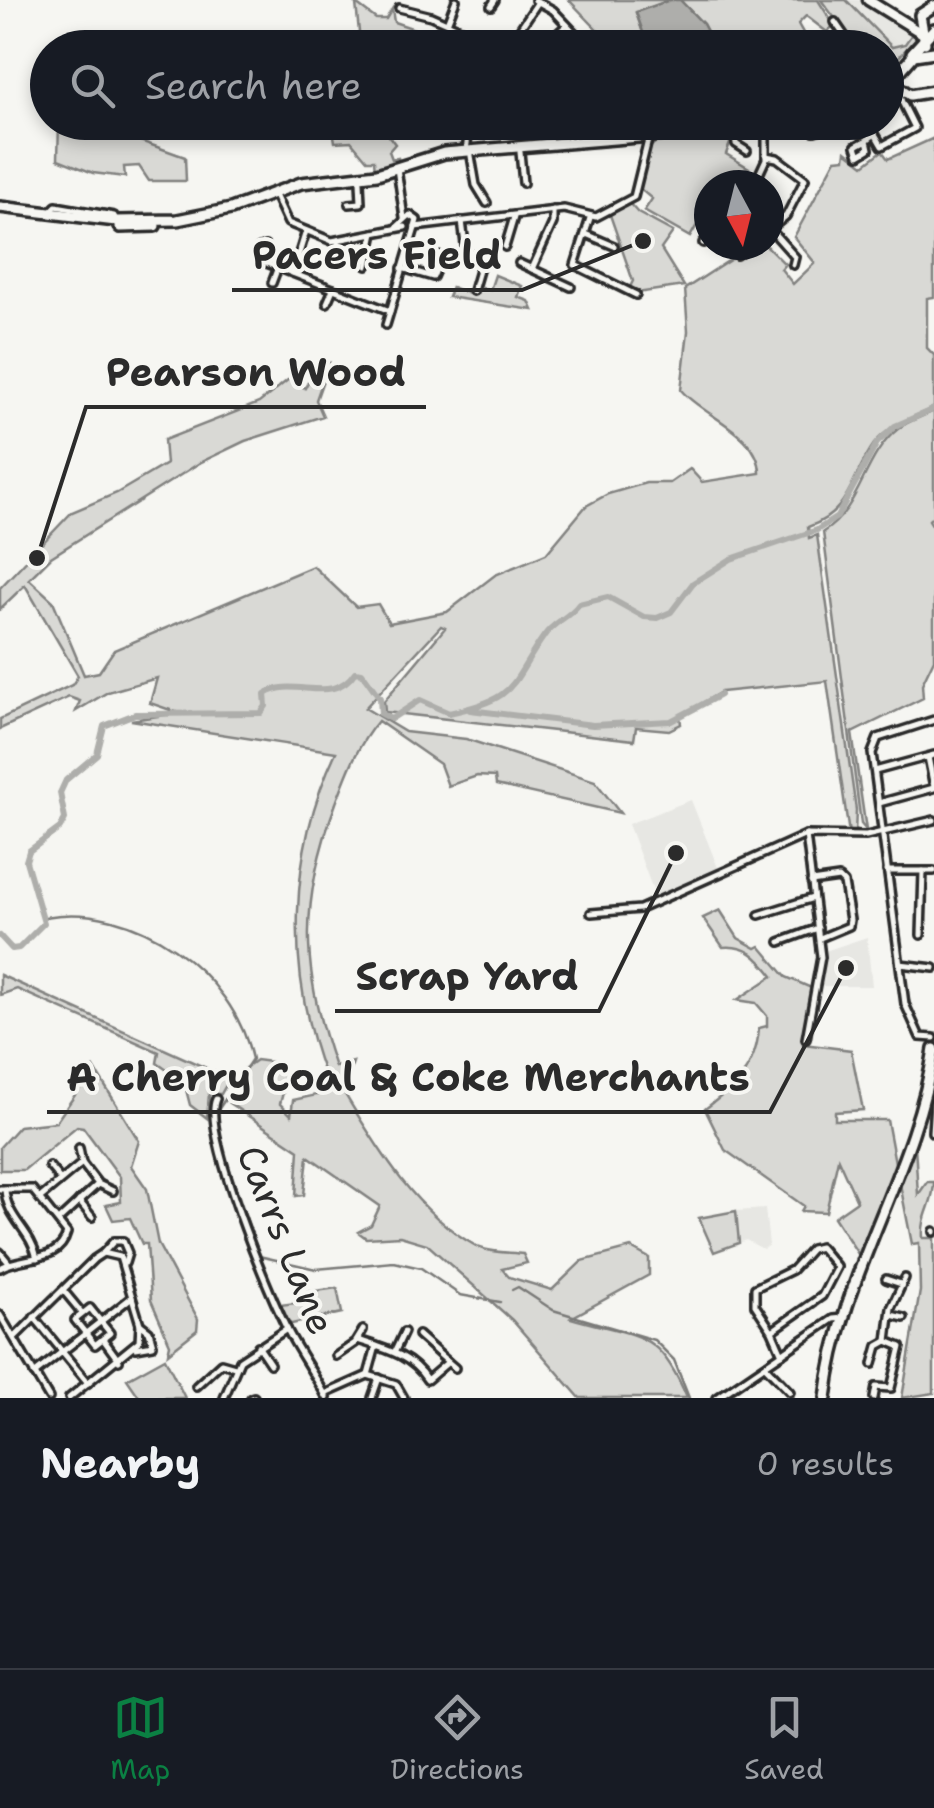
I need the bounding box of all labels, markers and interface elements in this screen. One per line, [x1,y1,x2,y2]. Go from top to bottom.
search box [30,30,904,140]
icon: search [65,58,120,113]
text: Search here [145,60,362,111]
north arrow [694,170,784,260]
callout: Pacers Field [232,220,522,290]
text: Pacers Field [252,228,502,282]
callout: Pearson Wood [86,337,426,407]
text: Pearson Wood [106,345,406,399]
callout: Scrap Yard [335,941,599,1011]
text: Scrap Yard [355,949,579,1003]
callout: A Cherry Coal & Coke Merchants [47,1042,770,1112]
text: A Cherry Coal & Coke Merchants [66,1050,750,1104]
street label: Carrs Lane [225,1138,347,1342]
text: Nearby [40,1435,200,1491]
text: 0 results [757,1442,894,1485]
tab: Map [110,1690,170,1788]
tab: Directions [391,1690,524,1788]
tab: Saved [744,1690,824,1788]

